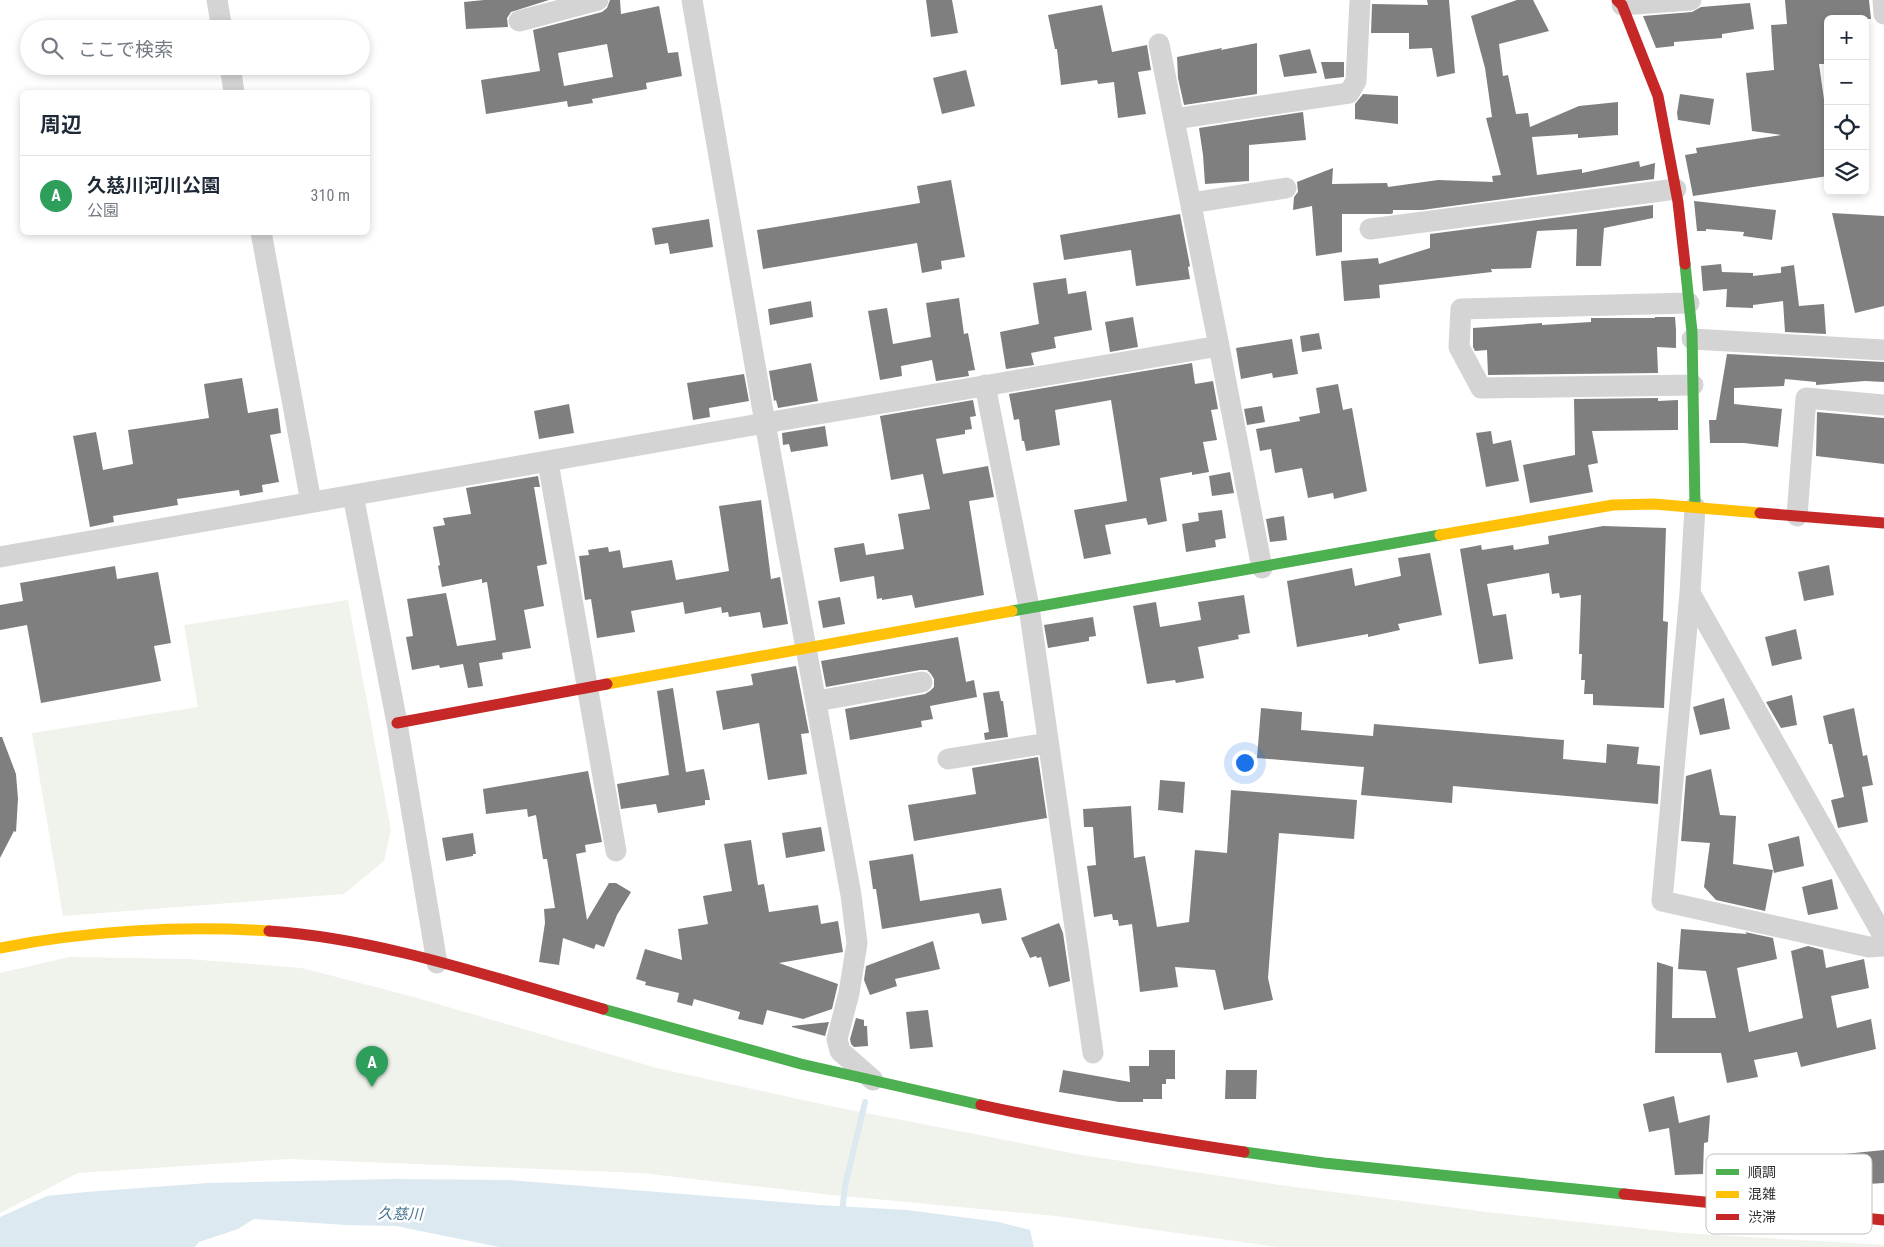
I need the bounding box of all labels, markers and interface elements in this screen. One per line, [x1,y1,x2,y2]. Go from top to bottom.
map controls [1824,15,1869,195]
button: + [1824,15,1869,60]
search box [20,20,370,75]
icon: search [38,34,66,62]
text: ここで検索 [78,38,173,61]
button: − [1824,60,1869,105]
button: locate [1824,105,1869,150]
text: 周辺 [40,113,82,137]
button: layers [1824,150,1869,195]
text: 久慈川河川公園 [87,174,220,197]
text: A [51,186,61,205]
text: 310 m [311,186,350,205]
text: 公園 [87,201,119,220]
your location [1232,750,1258,776]
pin: A [356,1046,388,1087]
legend [1706,1154,1872,1234]
text: 順調 [1748,1164,1776,1180]
text: 混雑 [1748,1186,1776,1202]
water label: 久慈川 [377,1205,425,1223]
text: 渋滞 [1748,1209,1776,1225]

